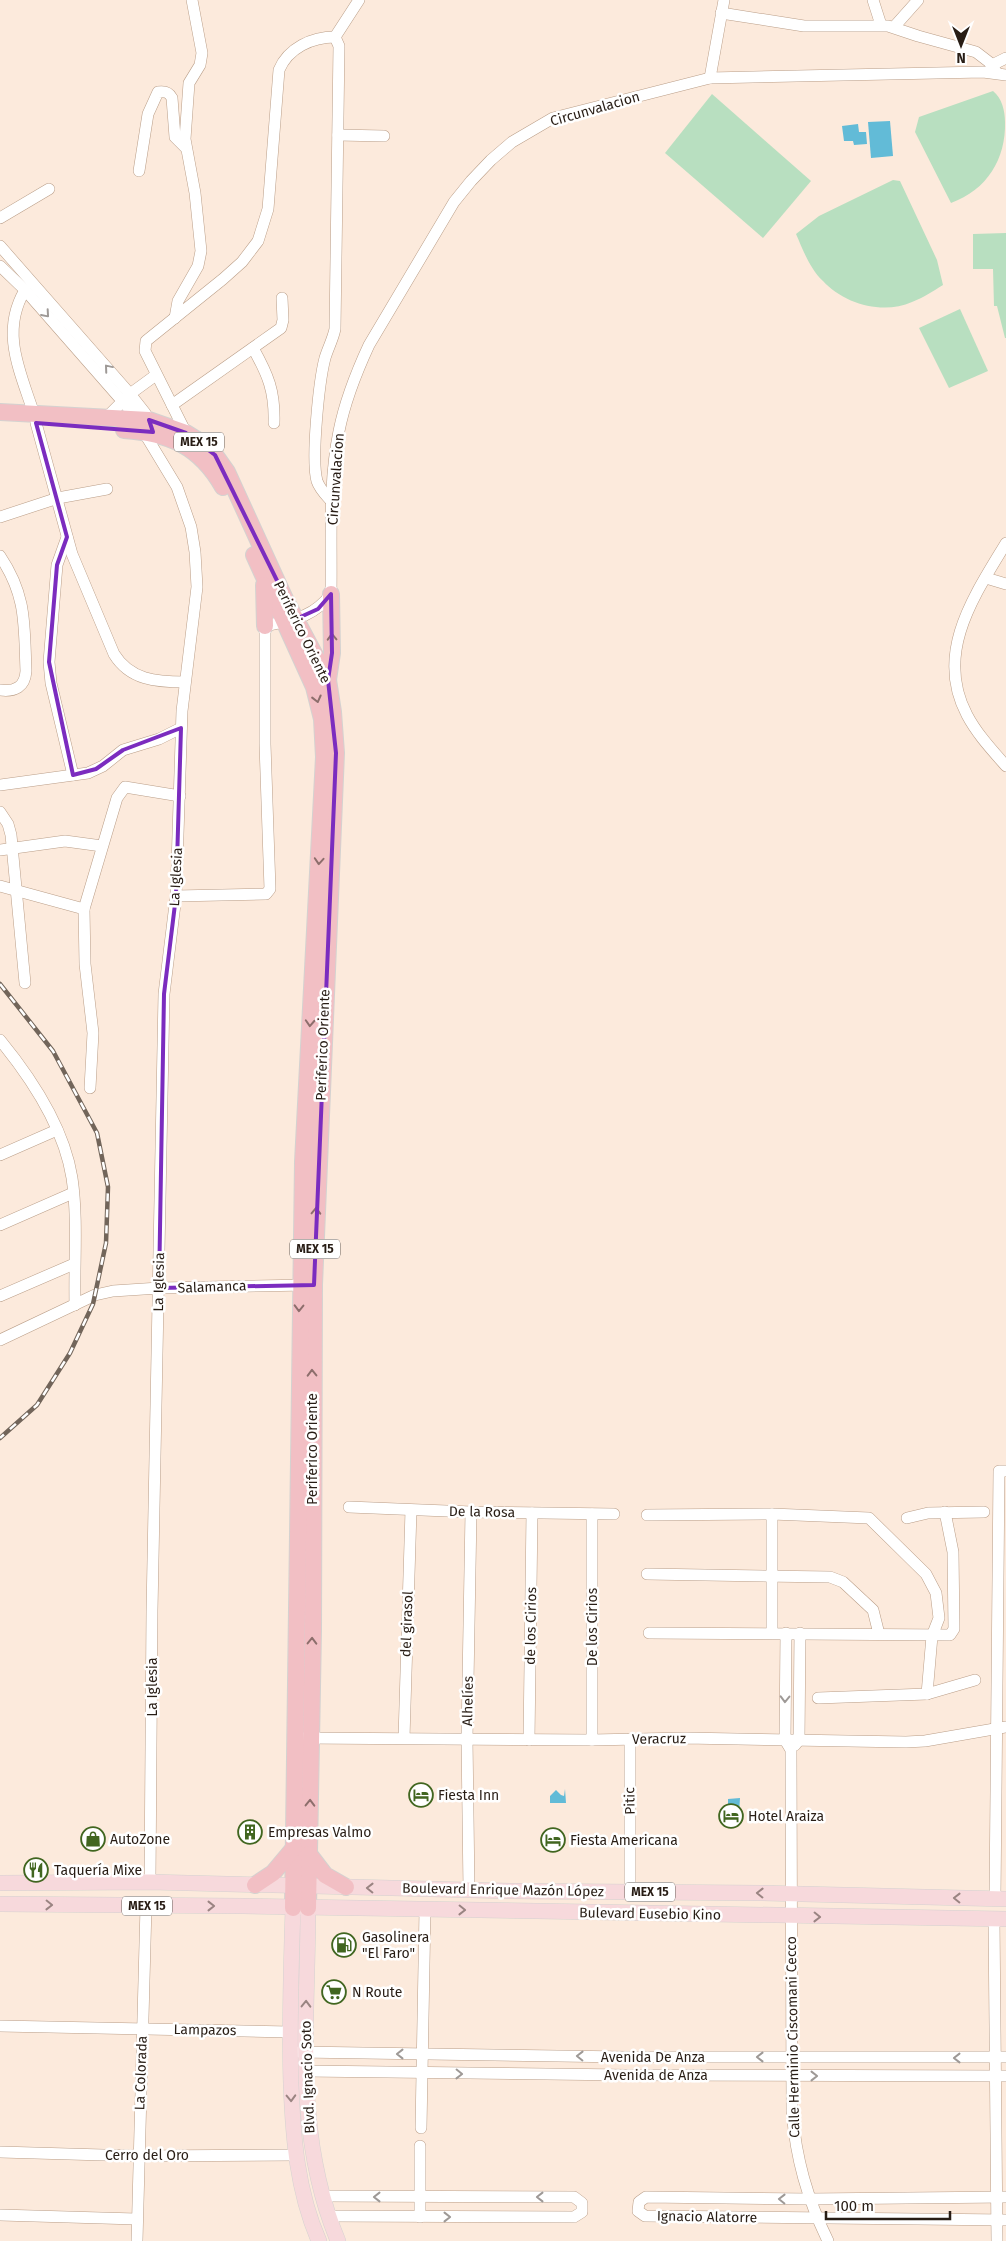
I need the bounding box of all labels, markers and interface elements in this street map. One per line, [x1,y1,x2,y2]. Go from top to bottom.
north arrow [936,20,986,70]
text: N [956,49,966,66]
street label: Circunvalacion [548,88,642,130]
one-way arrow [40,309,49,318]
one-way arrow [104,365,113,374]
road number: MEX 15 [174,432,224,452]
street label: Circunvalacion [324,432,348,526]
street label: Periferico Oriente [270,578,334,686]
one-way arrow [326,633,337,641]
one-way arrow [311,694,322,703]
street label: La Iglesia [166,847,186,907]
one-way arrow [313,857,324,865]
street label: Periferico Oriente [313,989,333,1101]
one-way arrow [304,1019,315,1027]
one-way arrow [311,1207,322,1215]
road number: MEX 15 [290,1240,340,1258]
street label: La Iglesia [150,1252,168,1312]
street label: Salamanca [177,1277,247,1297]
one-way arrow [294,1304,305,1312]
one-way arrow [307,1369,317,1376]
street label: Periferico Oriente [304,1393,321,1505]
street label: De la Rosa [449,1503,515,1521]
street label: de los Cirios [522,1586,540,1665]
street label: De los Cirios [584,1587,601,1666]
street label: del girasol [397,1591,417,1657]
one-way arrow [307,1636,318,1644]
street label: La Iglesia [144,1657,161,1717]
street label: Alhelíes [459,1675,477,1726]
one-way arrow [780,1696,790,1703]
street label: Veracruz [632,1730,686,1748]
hotel icon: Fiesta Inn [408,1782,434,1808]
place label: Fiesta Inn [438,1787,499,1804]
street label: Pitic [621,1787,639,1815]
one-way arrow [305,1799,315,1806]
hotel icon: Hotel Araiza [718,1803,744,1829]
place label: Hotel Araiza [748,1808,824,1825]
building icon: Empresas Valmo [237,1819,263,1845]
place label: Empresas Valmo [268,1824,371,1841]
shop icon: AutoZone [80,1826,106,1852]
hotel icon: Fiesta Americana [540,1827,566,1853]
place label: AutoZone [110,1831,170,1848]
place label: Fiesta Americana [570,1832,678,1849]
restaurant icon: Taquería Mixe [23,1857,49,1883]
place label: Taquería Mixe [54,1862,142,1879]
street label: Boulevard Enrique Mazón López [402,1880,604,1900]
road number: MEX 15 [625,1882,675,1901]
one-way arrow [366,1883,374,1893]
one-way arrow [756,1888,764,1898]
one-way arrow [953,1893,961,1903]
road number: MEX 15 [122,1896,172,1915]
one-way arrow [45,1900,53,1910]
one-way arrow [208,1901,215,1911]
street label: Bulevard Eusebio Kino [579,1904,721,1924]
one-way arrow [458,1905,466,1915]
one-way arrow [814,1912,821,1922]
place label: Gasolinera "El Faro" [362,1929,429,1962]
fuel station icon: Gasolinera "El Faro" [331,1932,357,1958]
street label: Calle Herminio Ciscomani Cecco [783,1936,803,2138]
supermarket icon: N Route [321,1979,347,2005]
place label: N Route [352,1984,402,2001]
one-way arrow [301,2000,312,2008]
street label: Blvd. Ignacio Soto [298,2020,318,2134]
street label: Lampazos [173,2021,237,2039]
street label: La Colorada [131,2035,151,2111]
one-way arrow [396,2049,404,2059]
street label: Avenida De Anza [601,2049,705,2066]
one-way arrow [576,2051,584,2061]
one-way arrow [756,2052,764,2062]
one-way arrow [953,2053,961,2063]
street label: Avenida de Anza [604,2067,708,2084]
one-way arrow [456,2068,464,2079]
one-way arrow [811,2071,819,2081]
one-way arrow [286,2094,297,2102]
street label: Cerro del Oro [105,2147,189,2164]
scale bar [826,2188,950,2220]
one-way arrow [373,2192,381,2202]
one-way arrow [536,2192,544,2202]
one-way arrow [778,2194,786,2204]
text: 100 m [834,2197,874,2215]
street label: Ignacio Alatorre [657,2208,757,2226]
one-way arrow [444,2212,451,2222]

